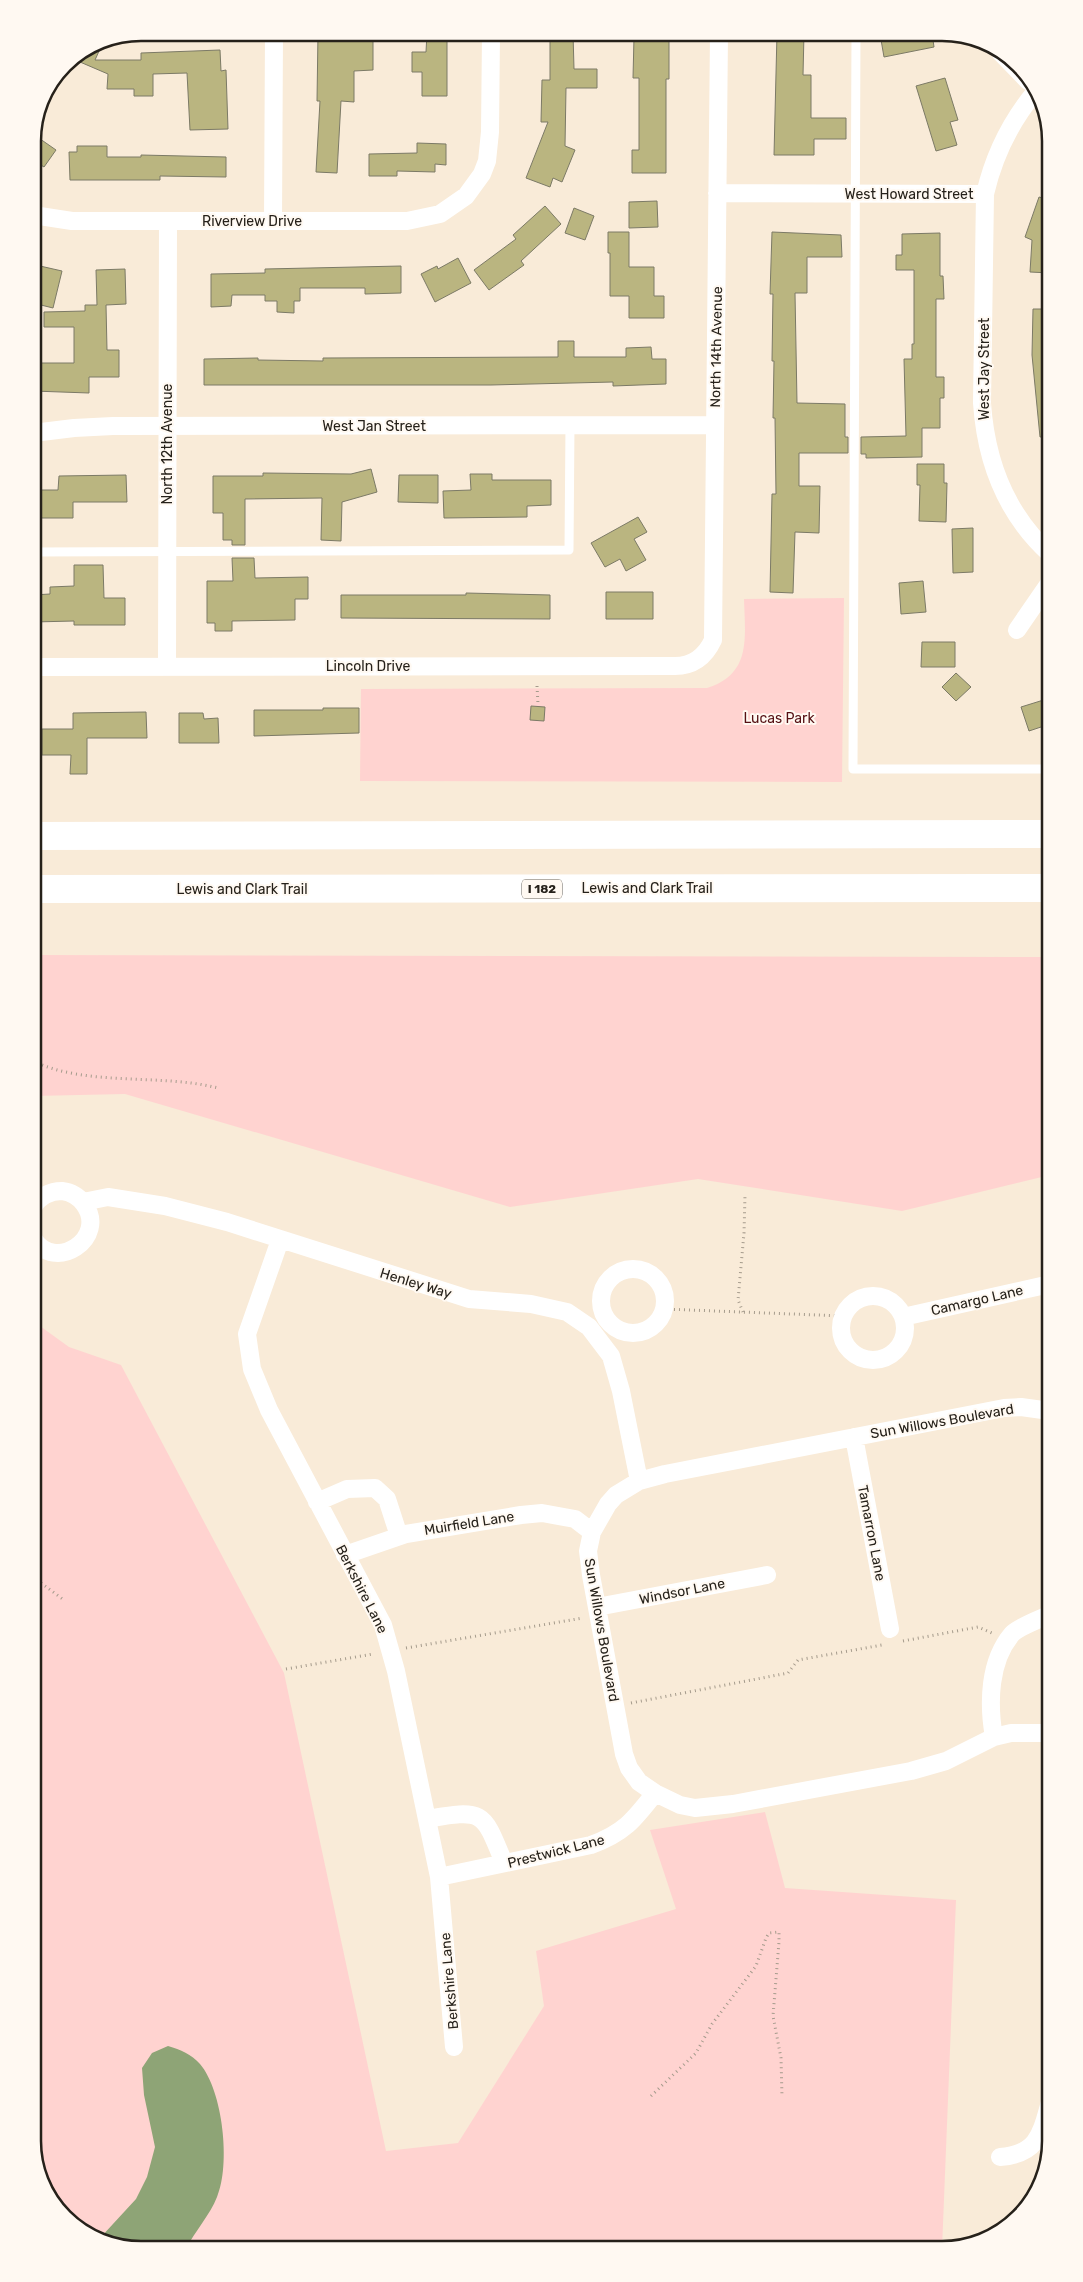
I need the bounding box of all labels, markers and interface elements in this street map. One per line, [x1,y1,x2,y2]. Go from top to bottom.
street label: West Howard Street [845,186,974,203]
street label: Riverview Drive [202,213,302,230]
street label: North 14th Avenue [707,286,726,408]
street label: West Jay Street [976,317,993,420]
street label: North 12th Avenue [159,383,176,504]
street label: West Jan Street [322,418,426,435]
street label: Lincoln Drive [326,658,410,675]
park label: Lucas Park [743,710,815,727]
road number: I 182 [522,880,562,899]
street label: Lewis and Clark Trail [581,880,713,897]
street label: Lewis and Clark Trail [176,881,308,898]
street label: Henley Way [378,1265,454,1303]
street label: Camargo Lane [929,1282,1025,1319]
street label: Sun Willows Boulevard [869,1401,1015,1442]
street label: Tamarron Lane [854,1484,889,1583]
street label: Muirfield Lane [423,1508,515,1539]
street label: Berkshire Lane [332,1542,391,1636]
street label: Sun Willows Boulevard [581,1557,622,1703]
street label: Windsor Lane [638,1575,727,1608]
street label: Prestwick Lane [506,1831,607,1872]
street label: Berkshire Lane [437,1932,462,2030]

